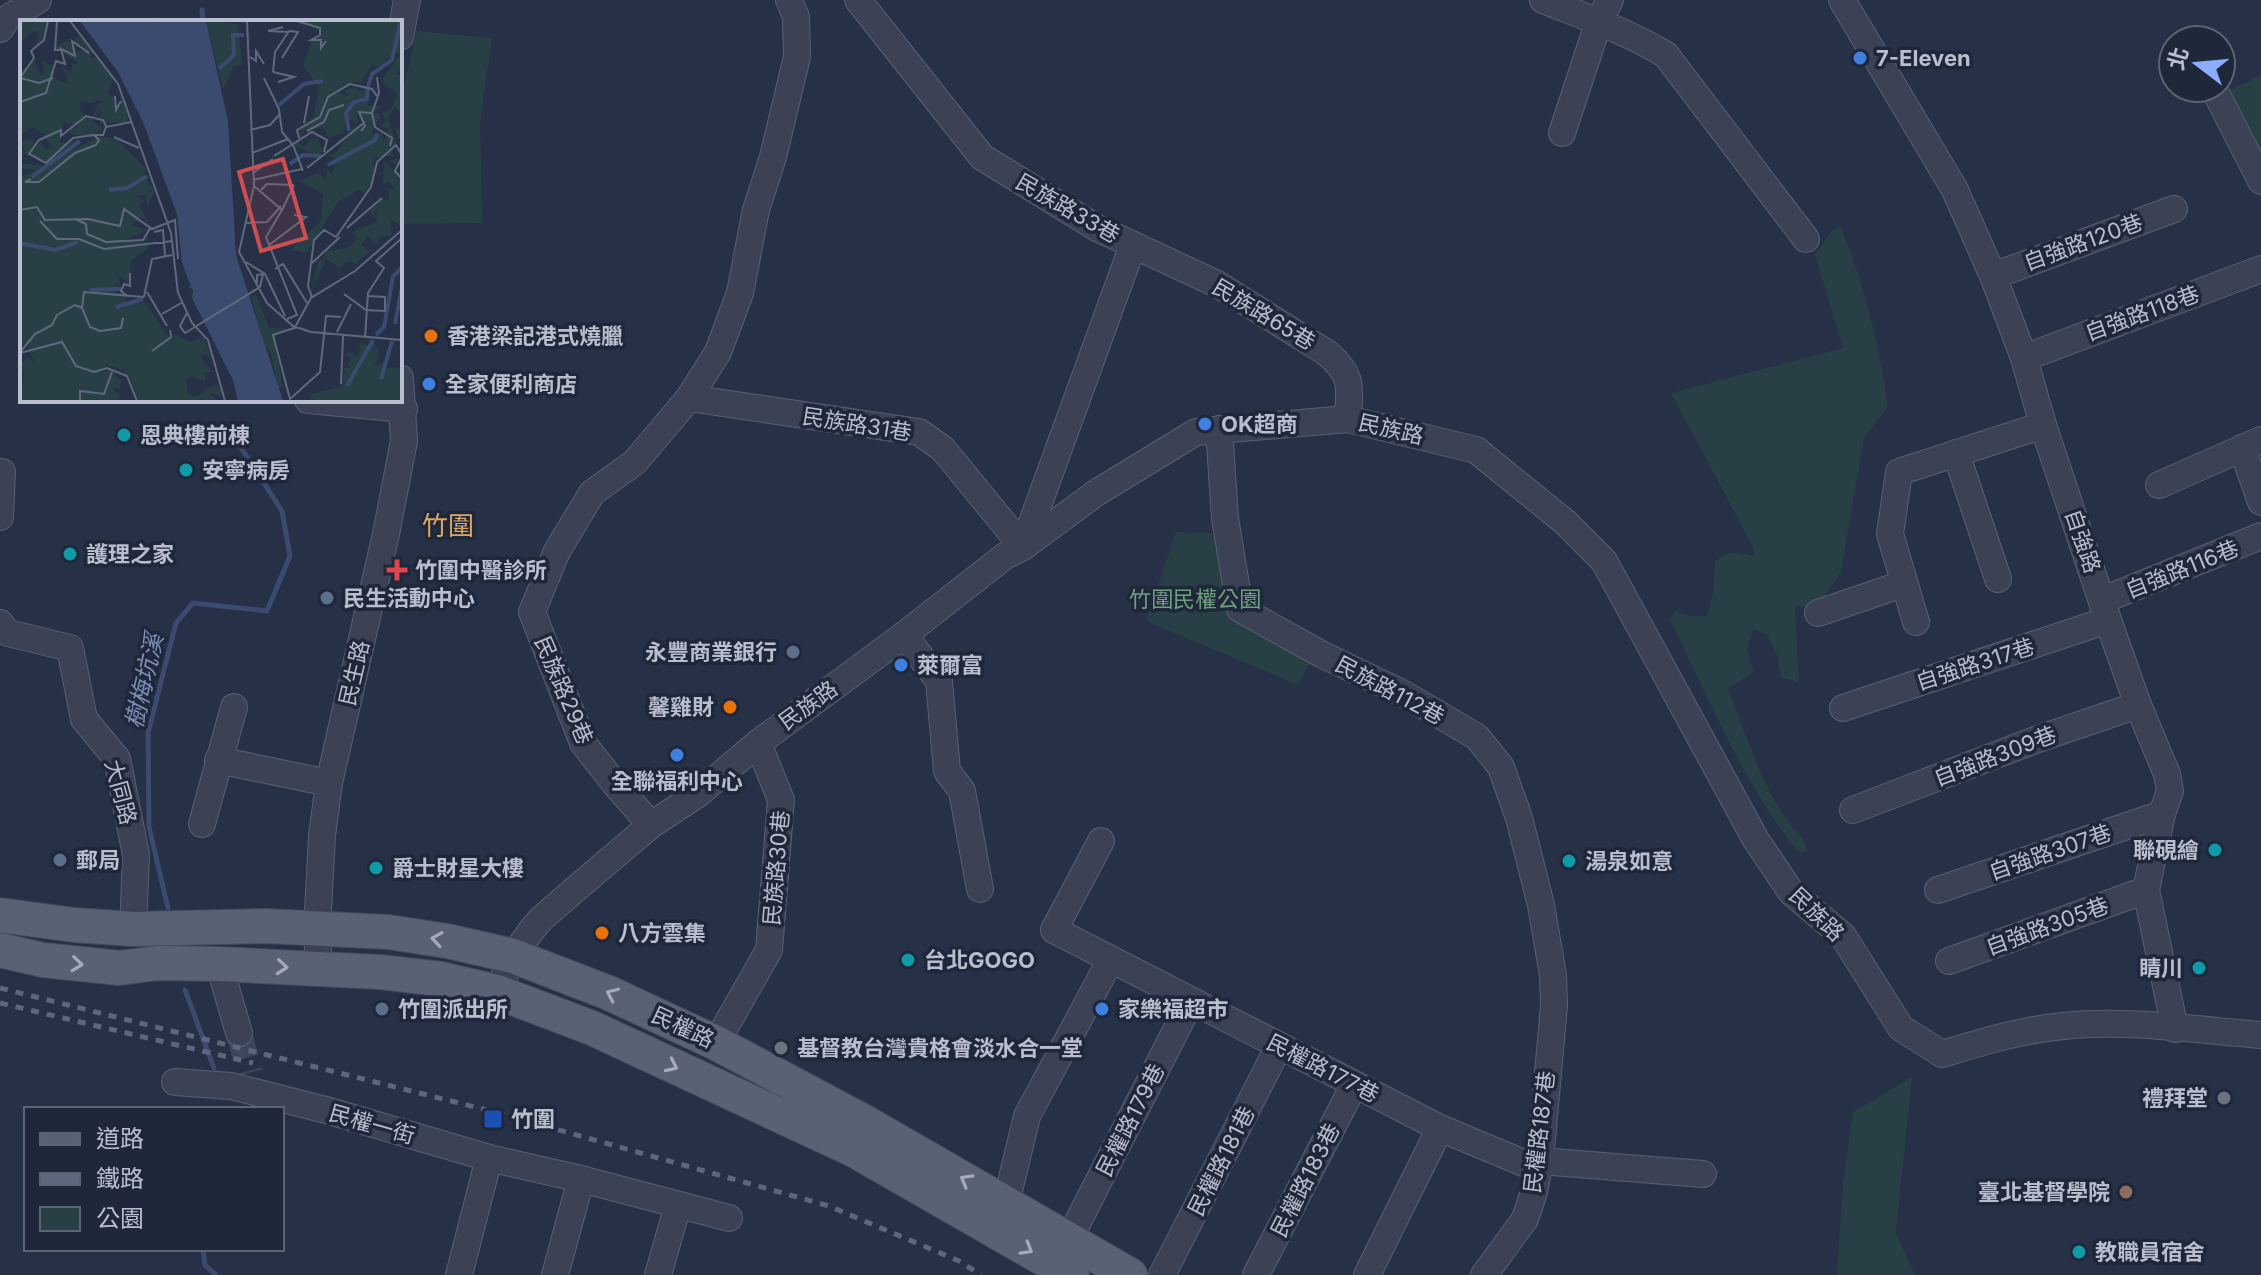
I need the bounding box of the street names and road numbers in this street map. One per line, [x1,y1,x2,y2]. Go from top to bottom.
street label: 民族路33巷 [1012,168,1124,248]
street label: 自強路120巷 [2020,209,2146,275]
street label: 民族路65巷 [1208,273,1320,355]
street label: 自強路118巷 [2081,280,2203,346]
street label: 民族路31巷 [800,403,914,445]
street label: 民族路 [1356,409,1426,449]
street label: 自強路 [2060,506,2106,576]
street label: 自強路116巷 [2122,535,2242,603]
street label: 民族路29巷 [530,632,598,748]
street label: 自強路317巷 [1912,633,2038,695]
street label: 民生路 [334,638,374,708]
street label: 民族路112巷 [1331,651,1449,729]
street label: 民族路 [774,675,842,735]
street label: 自強路309巷 [1930,721,2060,791]
street label: 大同路 [100,757,142,827]
street label: 民族路30巷 [758,809,794,927]
street label: 自強路307巷 [1985,819,2115,885]
street label: 民族路 [1784,882,1850,946]
street label: 自強路305巷 [1982,892,2112,960]
street label: 民權路 [648,1001,718,1053]
street label: 民權路177巷 [1263,1029,1383,1107]
street label: 民權路179巷 [1091,1059,1169,1181]
street label: 民權路187巷 [1519,1069,1559,1195]
street label: 民權一街 [326,1099,418,1149]
street label: 民權路181巷 [1182,1102,1260,1220]
street label: 民權路183巷 [1265,1119,1345,1241]

